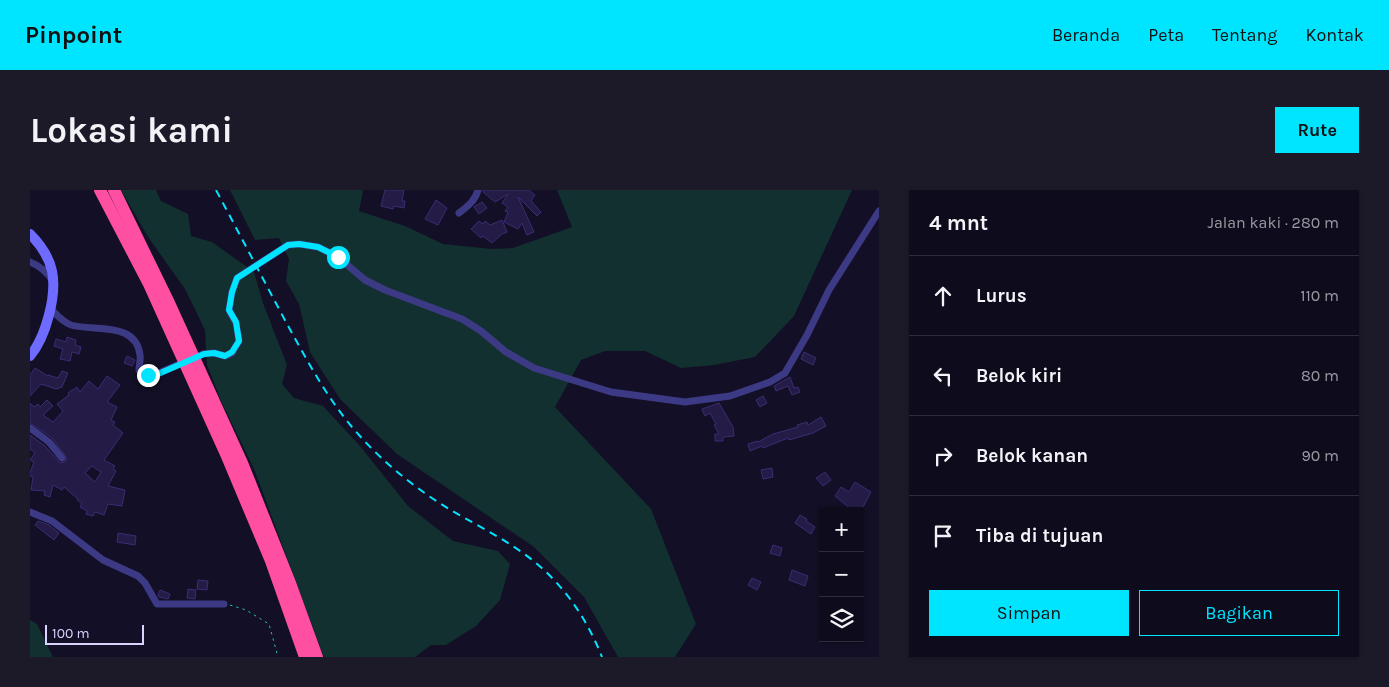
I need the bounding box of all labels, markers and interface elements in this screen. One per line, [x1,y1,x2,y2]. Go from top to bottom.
text: Pinpoint [25,21,122,49]
text: Beranda [1052,24,1120,46]
text: Peta [1148,24,1184,46]
text: Tentang [1212,24,1278,46]
text: Kontak [1306,24,1364,46]
button: Rute [1275,107,1359,153]
text: Lokasi kami [30,110,233,151]
text: 4 mnt [929,211,988,235]
text: Jalan kaki · 280 m [1208,213,1339,232]
route start [327,246,350,269]
icon: ahead [929,282,957,310]
text: Lurus [976,285,1027,307]
text: 110 m [1300,286,1339,305]
icon: left [929,362,957,390]
route end [137,364,160,387]
text: Belok kiri [976,365,1062,387]
text: 80 m [1301,366,1339,385]
icon: right [929,442,957,470]
text: Belok kanan [976,445,1088,467]
text: 90 m [1301,446,1339,465]
map controls [819,507,864,642]
button: + [819,507,864,552]
icon: arrive [929,522,957,550]
text: Tiba di tujuan [976,525,1103,547]
button: − [819,552,864,597]
button: Simpan [929,590,1129,636]
button: Bagikan [1139,590,1339,636]
button: layers [819,597,864,642]
scale bar [45,622,144,645]
text: 100 m [52,625,90,642]

